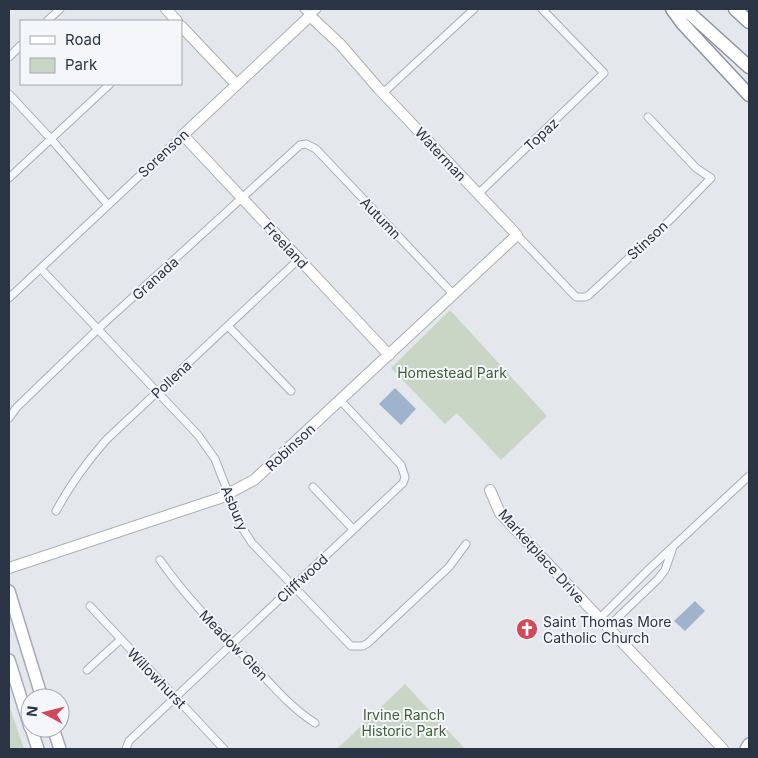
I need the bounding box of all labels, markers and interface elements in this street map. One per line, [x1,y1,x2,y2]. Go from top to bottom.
legend [20,20,182,85]
text: Road [65,30,101,49]
text: Park [65,55,98,74]
street label: Topaz [520,114,562,154]
street label: Waterman [412,124,470,184]
street label: Sorenson [134,125,192,181]
street label: Autumn [357,194,405,242]
street label: Stinson [623,217,671,263]
street label: Freeland [260,218,312,272]
street label: Granada [128,253,182,303]
street label: Pollena [148,356,194,402]
park label: Homestead Park [397,364,507,381]
street label: Robinson [262,420,318,474]
street label: Asbury [218,483,252,533]
street label: Marketplace Drive [495,505,589,607]
street label: Cliffwood [273,550,331,606]
street label: Meadow Glen [196,606,272,684]
place label: Saint Thomas More Catholic Church [543,613,671,646]
church icon: Saint Thomas More Catholic Church [515,617,539,641]
street label: Willowhurst [124,644,190,712]
north arrow [20,688,70,738]
text: N [23,705,41,718]
park label: Irvine Ranch Historic Park [362,706,447,739]

